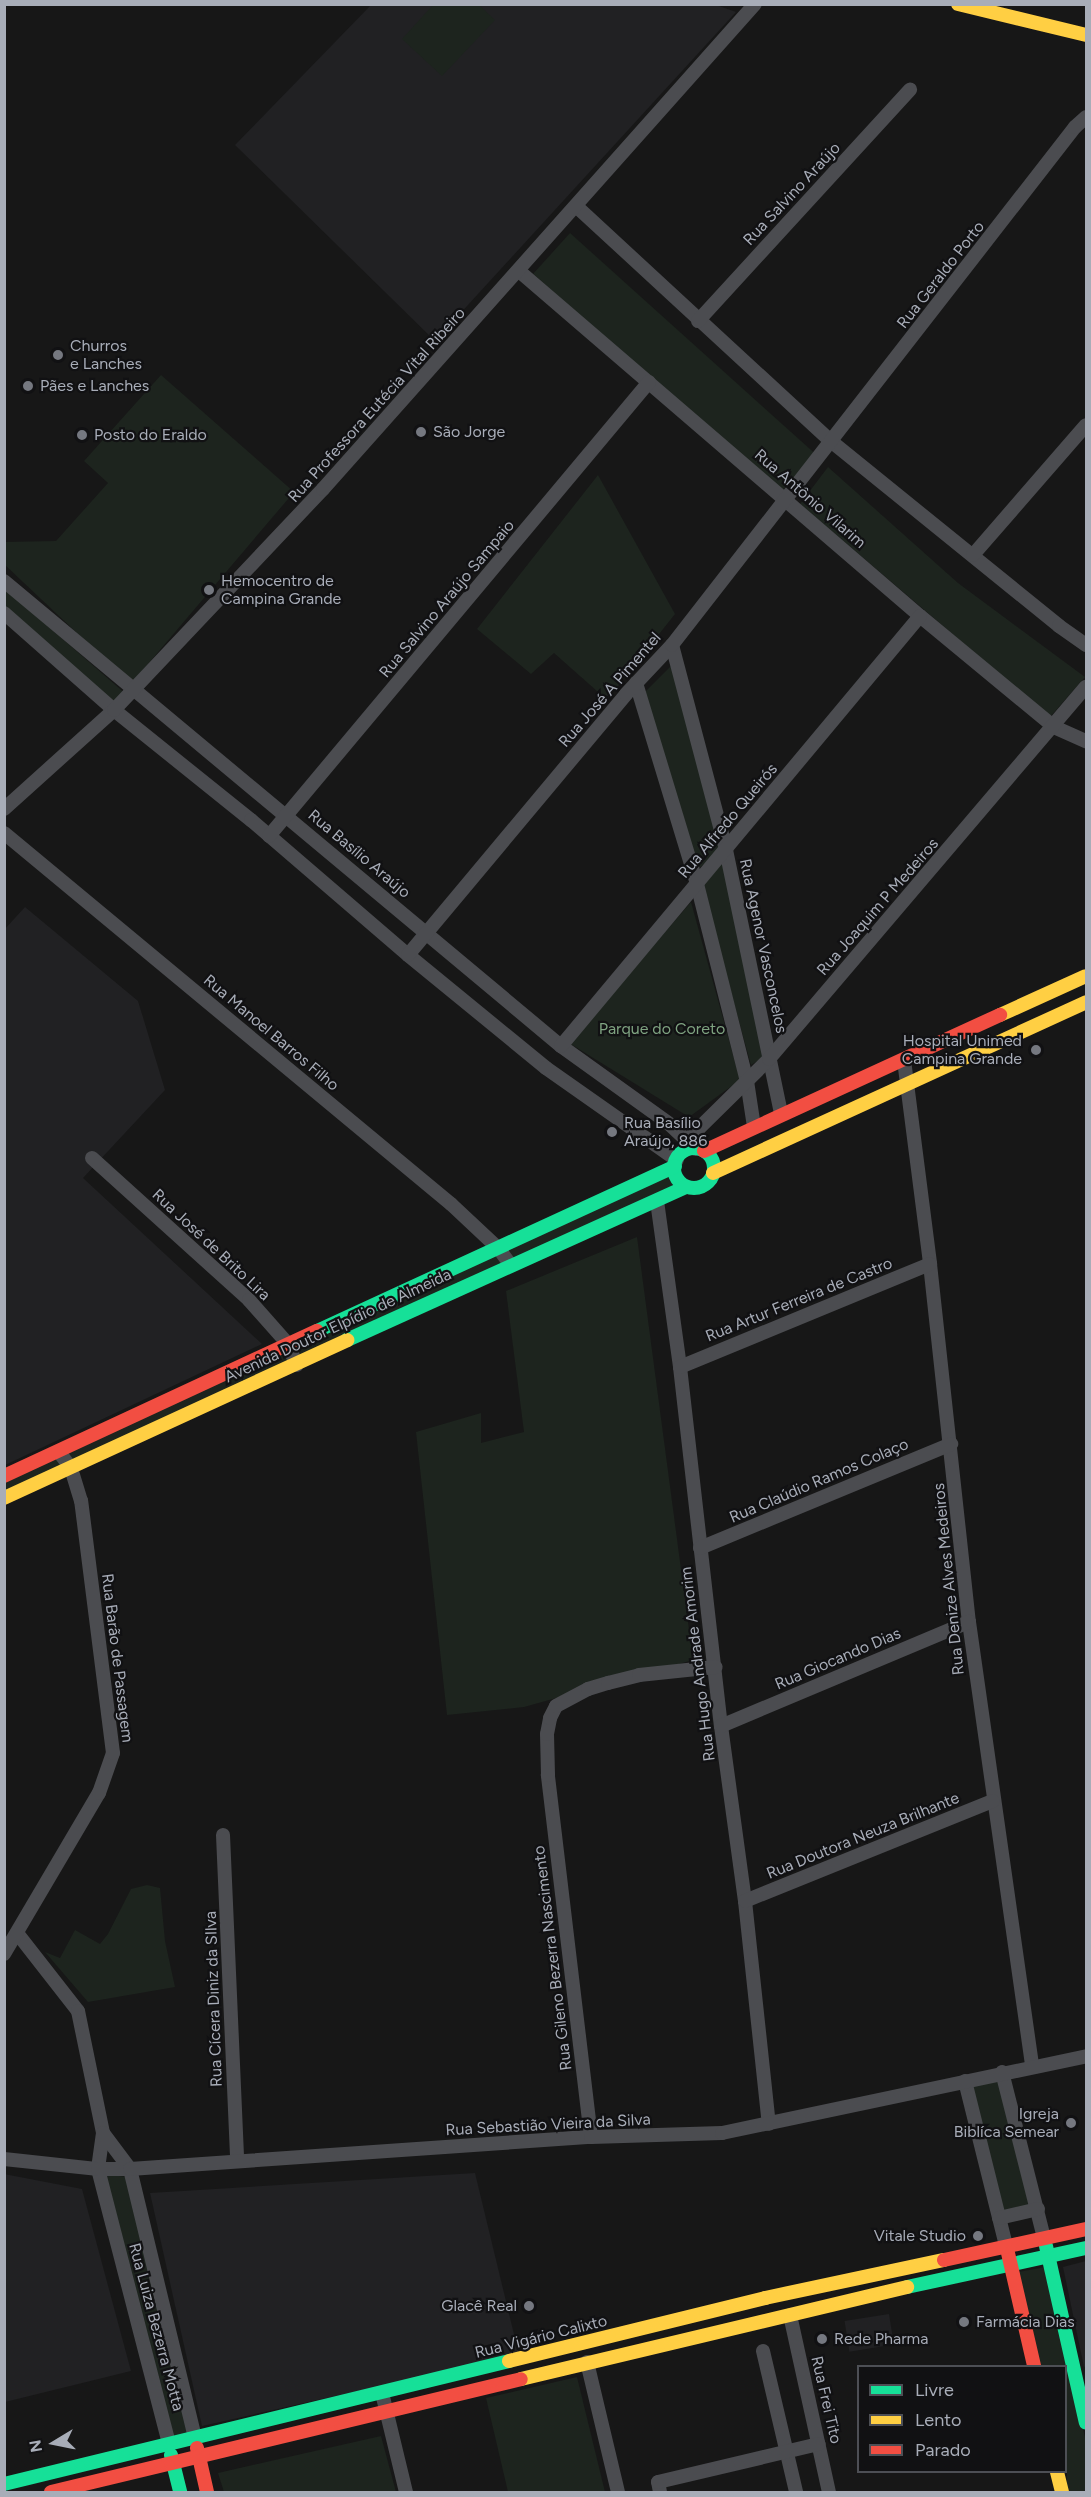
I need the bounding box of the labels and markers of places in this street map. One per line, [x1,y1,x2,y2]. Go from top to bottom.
place label: Churros e Lanches [70,336,142,374]
marker: Churros e Lanches [51,348,65,362]
place label: Pães e Lanches [40,376,149,396]
marker: Pães e Lanches [21,379,35,393]
place label: São Jorge [433,422,505,442]
place label: Posto do Eraldo [94,425,207,445]
marker: São Jorge [414,425,428,439]
marker: Posto do Eraldo [75,428,89,442]
place label: Hemocentro de Campina Grande [221,571,341,609]
marker: Hemocentro de Campina Grande [202,583,216,597]
place label: Hospital Unimed Campina Grande [902,1031,1022,1069]
marker: Hospital Unimed Campina Grande [1027,1041,1045,1059]
place label: Rua Basílio Araújo, 886 [624,1113,707,1151]
marker: Rua Basílio Araújo, 886 [605,1125,619,1139]
place label: Igreja Biblíca Semear [954,2104,1059,2142]
marker: Igreja Biblíca Semear [1064,2116,1078,2130]
place label: Vitale Studio [874,2226,966,2246]
marker: Vitale Studio [971,2229,985,2243]
place label: Glacê Real [441,2296,517,2316]
marker: Glacê Real [522,2299,536,2313]
place label: Farmácia Dias [976,2312,1075,2332]
marker: Farmácia Dias [957,2315,971,2329]
place label: Rede Pharma [834,2329,928,2349]
marker: Rede Pharma [815,2332,829,2346]

